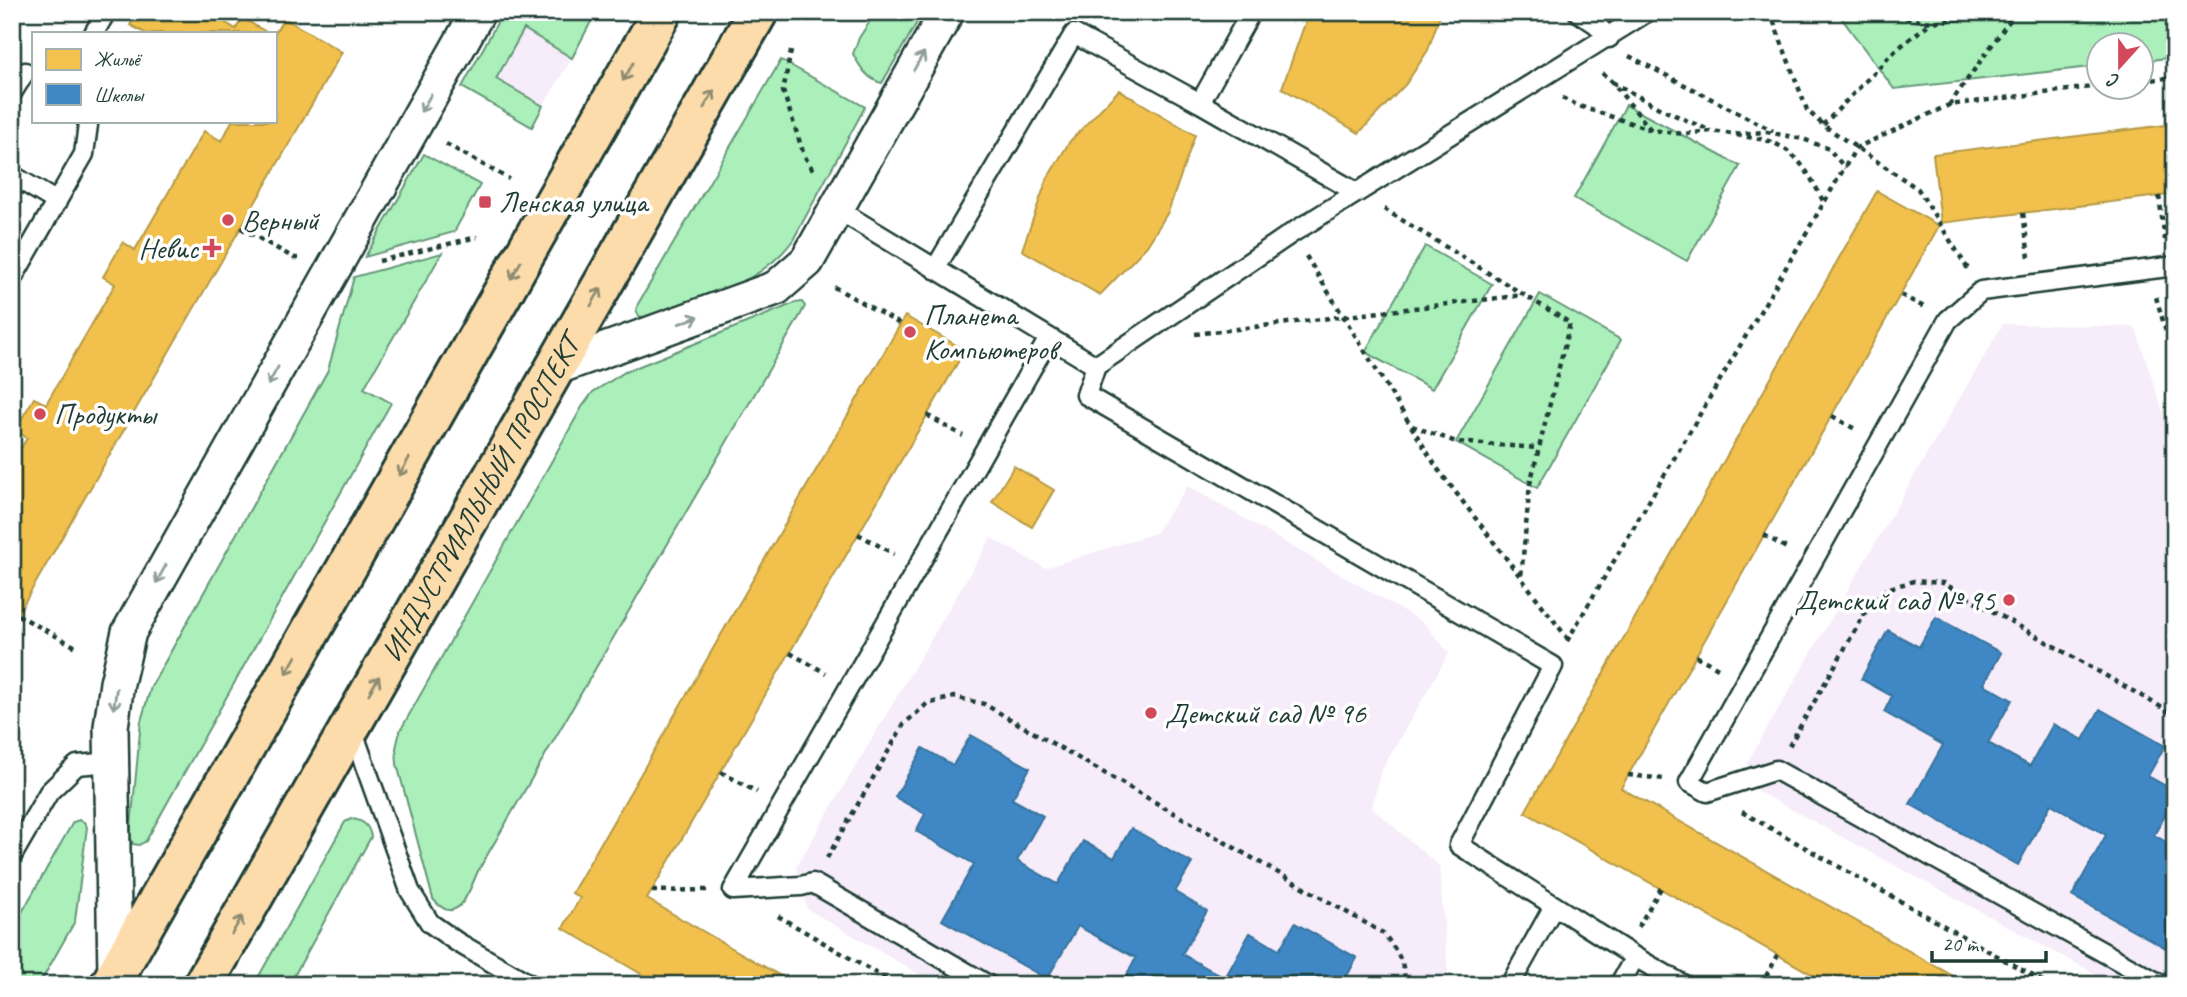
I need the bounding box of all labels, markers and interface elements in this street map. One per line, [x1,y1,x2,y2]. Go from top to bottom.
legend [32,32,276,122]
north arrow [2086,32,2156,102]
text: Жильё [94,46,143,72]
one-way arrow [912,51,926,71]
one-way arrow [621,61,635,81]
text: С [2103,67,2123,94]
text: Школы [94,82,145,108]
one-way arrow [703,89,716,110]
one-way arrow [419,92,432,113]
place label: Ленская улица [499,183,650,221]
marker: Ленская улица [477,194,493,210]
place label: Верный [242,201,320,239]
marker: Верный [220,212,236,228]
place label: Невис [138,229,199,267]
marker: Невис [204,240,220,256]
one-way arrow [509,259,523,279]
one-way arrow [589,287,603,307]
place label: Планета Компьютеров [924,296,1062,368]
one-way arrow [677,313,699,325]
street label: ИНДУСТРИАЛЬНЫЙ ПРОСПЕКТ [373,323,592,668]
marker: Планета Компьютеров [902,324,918,340]
one-way arrow [266,365,280,385]
place label: Продукты [54,395,158,433]
marker: Продукты [32,406,48,422]
one-way arrow [397,457,411,477]
one-way arrow [154,563,167,584]
place label: Детский сад № 95 [1794,581,1996,619]
marker: Детский сад № 95 [2001,592,2017,608]
one-way arrow [284,654,297,675]
one-way arrow [367,676,381,696]
one-way arrow [108,687,121,710]
place label: Детский сад № 96 [1165,694,1367,732]
marker: Детский сад № 96 [1143,705,1159,721]
one-way arrow [230,916,244,936]
scale bar [1932,920,2045,964]
text: 20 m [1942,931,1980,957]

